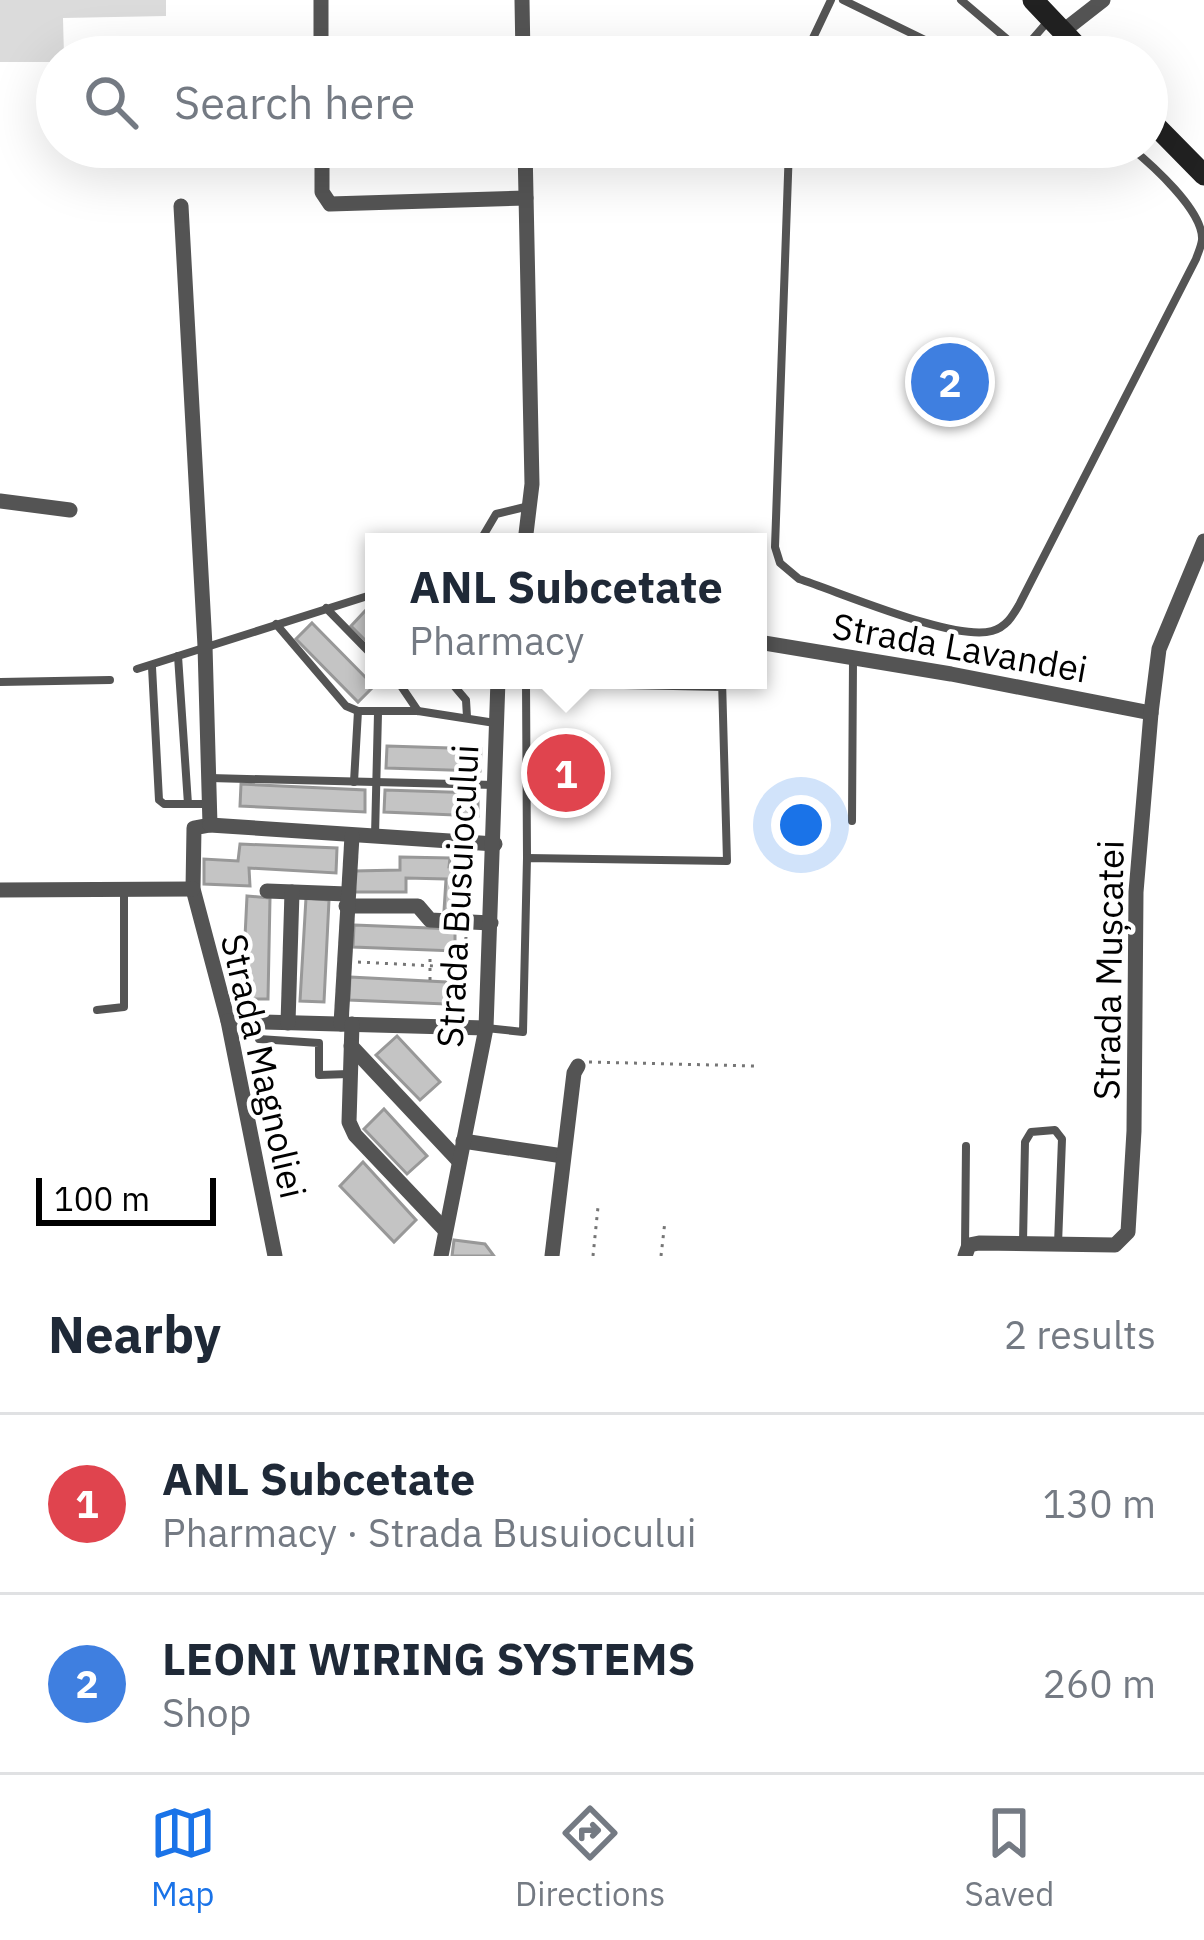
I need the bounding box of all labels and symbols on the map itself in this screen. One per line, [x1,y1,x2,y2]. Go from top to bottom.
pin: 2 [911,337,989,427]
street label: Strada Lavandei [829,601,1091,693]
pin: 1 [527,728,605,818]
street label: Strada Busuiocului [426,743,488,1049]
your location [771,795,831,855]
street label: Strada Mușcatei [1082,839,1134,1101]
street label: Strada Magnoliei [211,929,317,1203]
scale bar [36,1172,216,1225]

